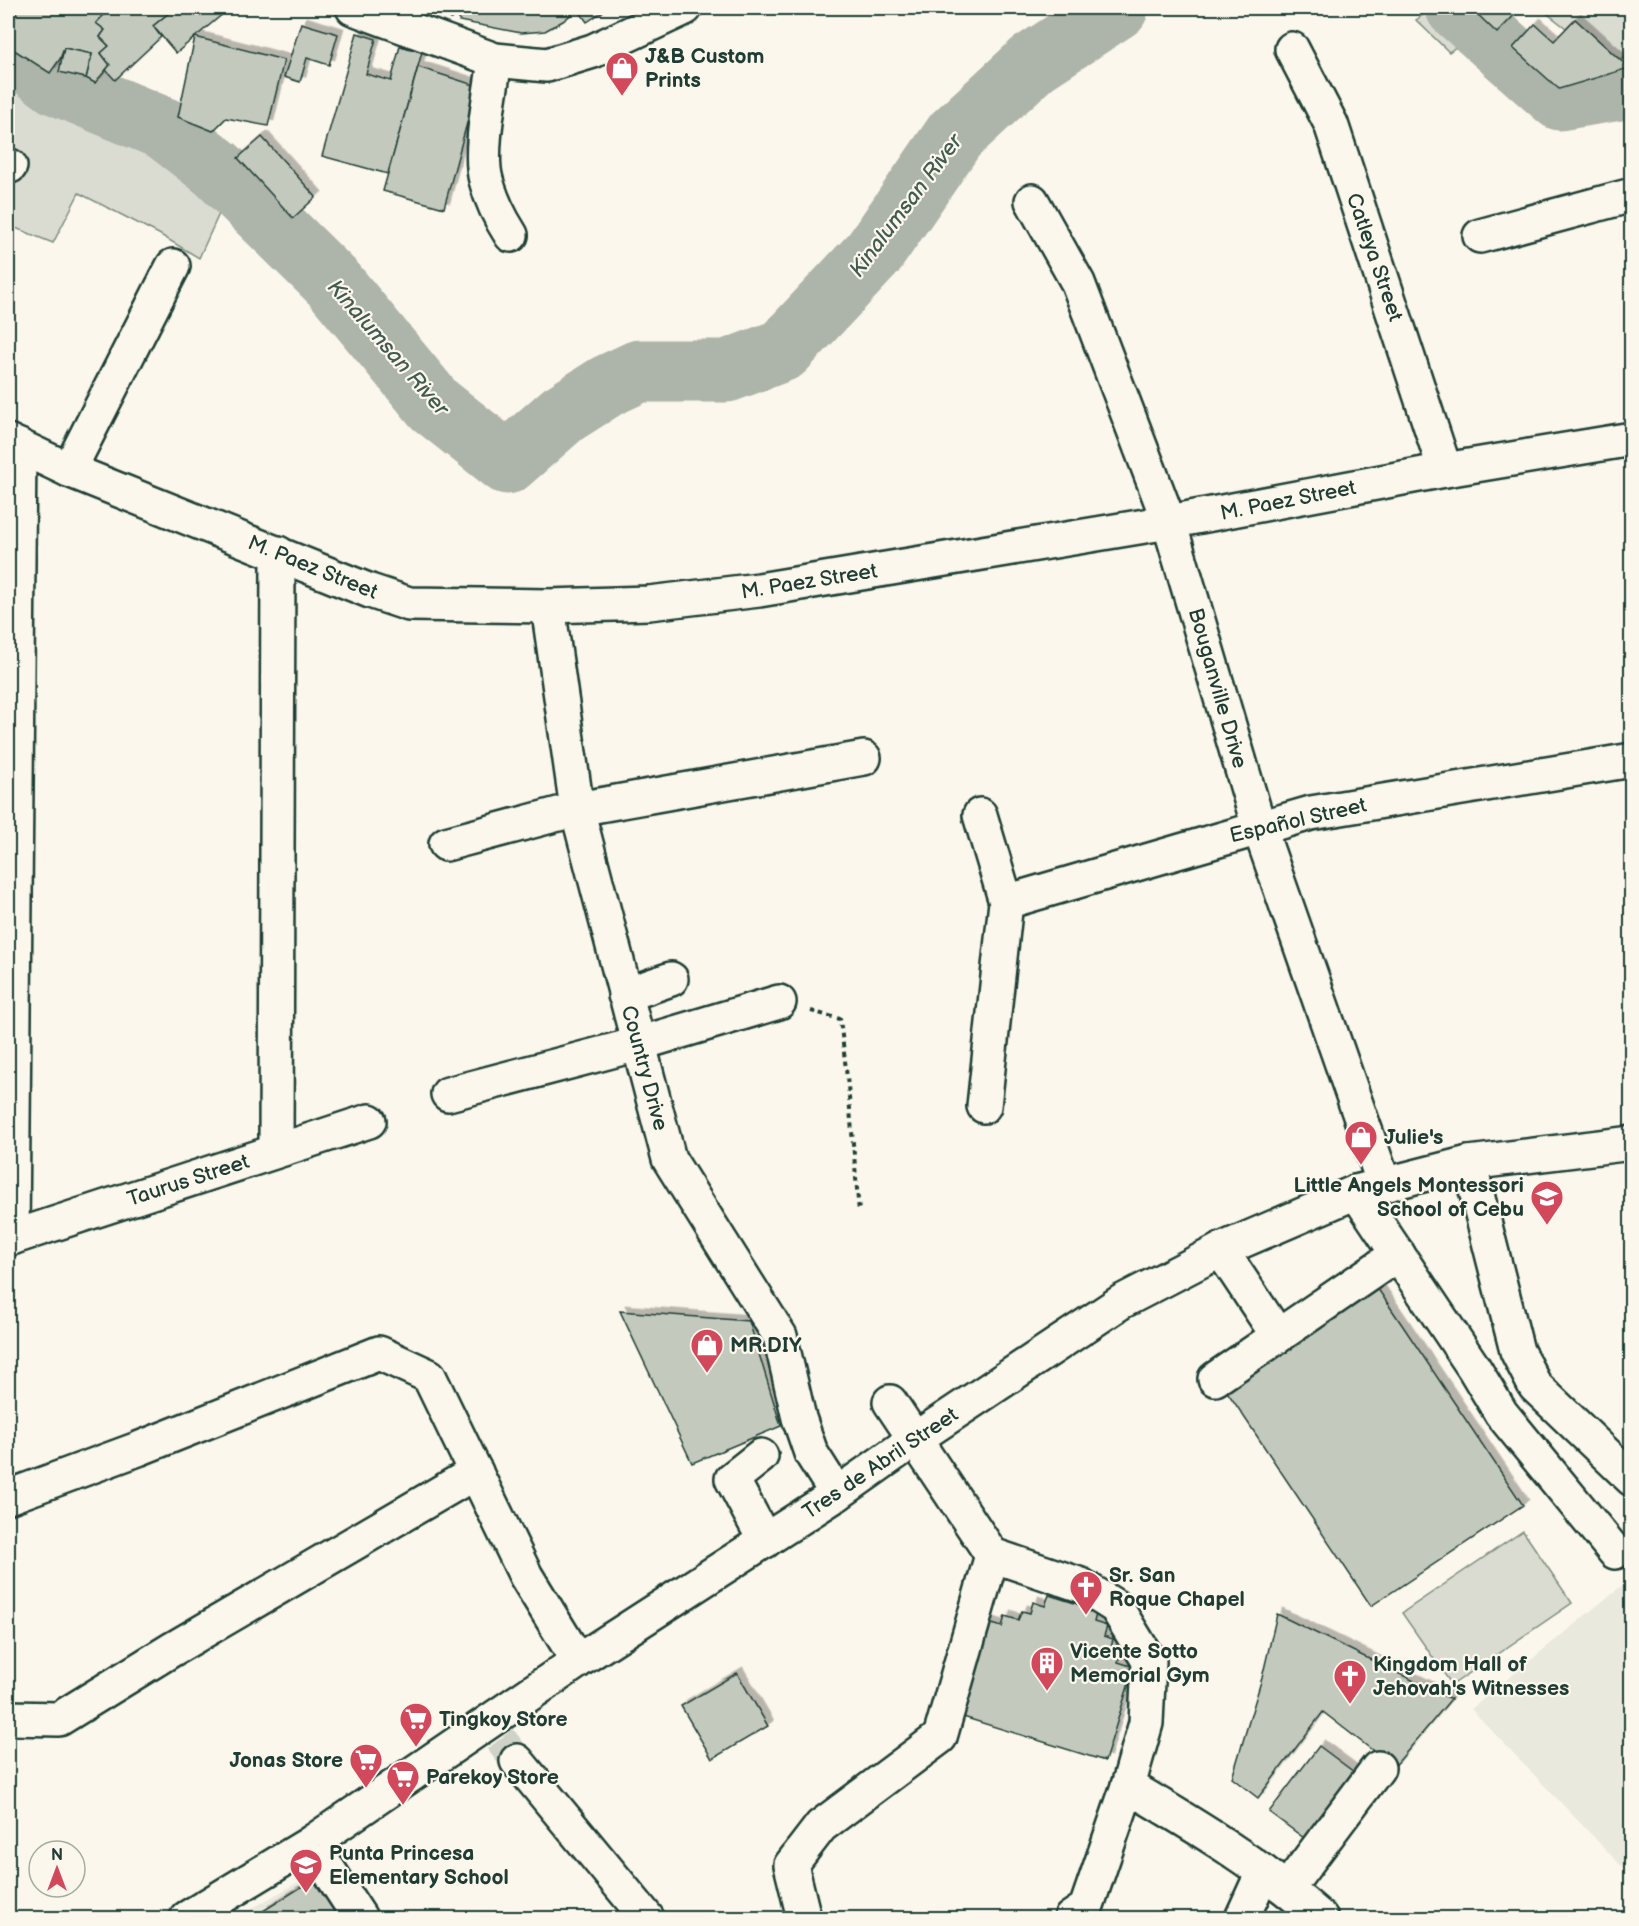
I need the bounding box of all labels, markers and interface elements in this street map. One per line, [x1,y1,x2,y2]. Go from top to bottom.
place label: J&B Custom Prints [645,44,764,93]
shop icon: J&B Custom Prints [604,50,640,97]
water label: Kinalumsan River [844,128,970,283]
street label: Catleya Street [1341,190,1408,325]
water label: Kinalumsan River [321,274,456,423]
street label: M. Paez Street [1218,475,1359,526]
street label: M. Paez Street [244,530,382,605]
street label: M. Paez Street [739,558,880,605]
street label: Bouganville Drive [1183,605,1252,771]
street label: Español Street [1227,792,1370,848]
street label: Country Drive [616,1003,673,1133]
shop icon: Julie's [1343,1119,1379,1166]
place label: Julie's [1384,1125,1443,1150]
street label: Taurus Street [124,1149,253,1212]
place label: Little Angels Montessori School of Cebu [1294,1173,1524,1222]
school or university icon: Little Angels Montessori School of Cebu [1529,1179,1565,1226]
shop icon: MR.DIY [689,1327,725,1374]
place label: MR.DIY [730,1333,802,1358]
street label: Tres de Abril Street [798,1402,963,1525]
place label: Sr. San Roque Chapel [1109,1563,1245,1612]
church icon: Sr. San Roque Chapel [1068,1569,1104,1616]
place label: Vicente Sotto Memorial Gym [1070,1639,1210,1688]
building icon: Vicente Sotto Memorial Gym [1029,1645,1065,1692]
place label: Kingdom Hall of Jehovah's Witnesses [1373,1652,1569,1701]
church icon: Kingdom Hall of Jehovah's Witnesses [1332,1658,1368,1705]
supermarket icon: Tingkoy Store [398,1701,434,1748]
place label: Tingkoy Store [439,1707,568,1732]
supermarket icon: Jonas Store [348,1742,384,1789]
place label: Jonas Store [229,1748,343,1773]
supermarket icon: Parekoy Store [385,1759,421,1806]
place label: Parekoy Store [426,1765,559,1790]
north arrow [27,1839,87,1899]
place label: Punta Princesa Elementary School [329,1841,509,1890]
text: N [51,1846,63,1865]
school or university icon: Punta Princesa Elementary School [288,1847,324,1894]

